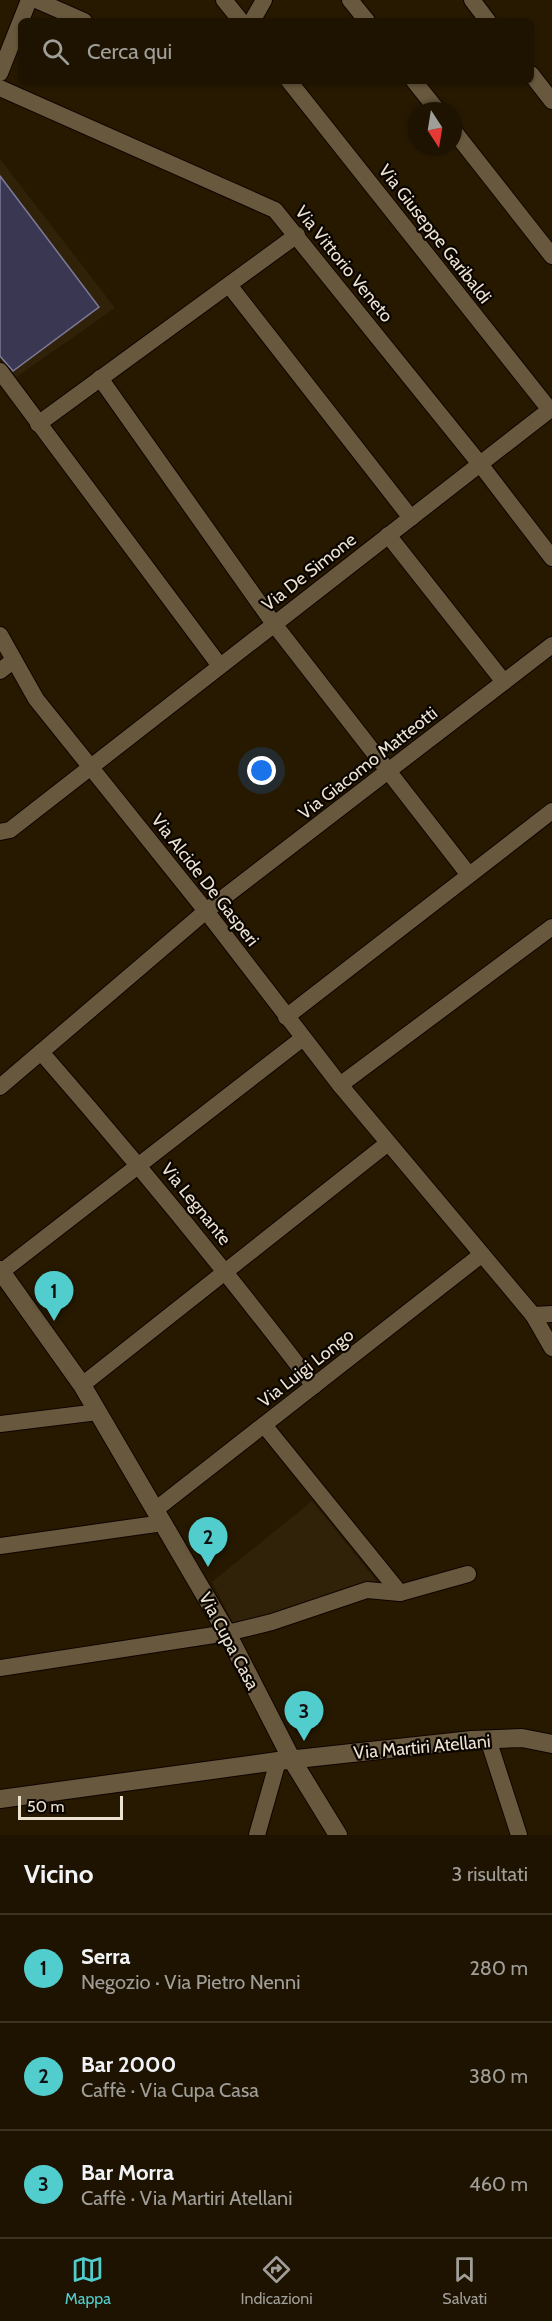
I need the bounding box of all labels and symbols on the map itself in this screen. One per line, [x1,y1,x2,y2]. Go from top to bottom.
north arrow [408,102,462,156]
street label: Via Giuseppe Garibaldi [374,160,496,308]
street label: Via Vittorio Veneto [290,201,398,327]
street label: Via De Simone [257,528,361,616]
street label: Via Giacomo Matteotti [294,702,442,824]
your location [247,756,276,785]
street label: Via Alcide De Gasperi [147,809,263,951]
street label: Via Legnante [156,1159,236,1249]
pin: 1 [34,1272,74,1321]
street label: Via Luigi Longo [254,1324,358,1412]
pin: 2 [188,1518,228,1567]
street label: Via Cupa Casa [194,1589,264,1694]
pin: 3 [284,1692,324,1741]
street label: Via Martiri Atellani [353,1730,491,1764]
scale bar [18,1793,123,1820]

